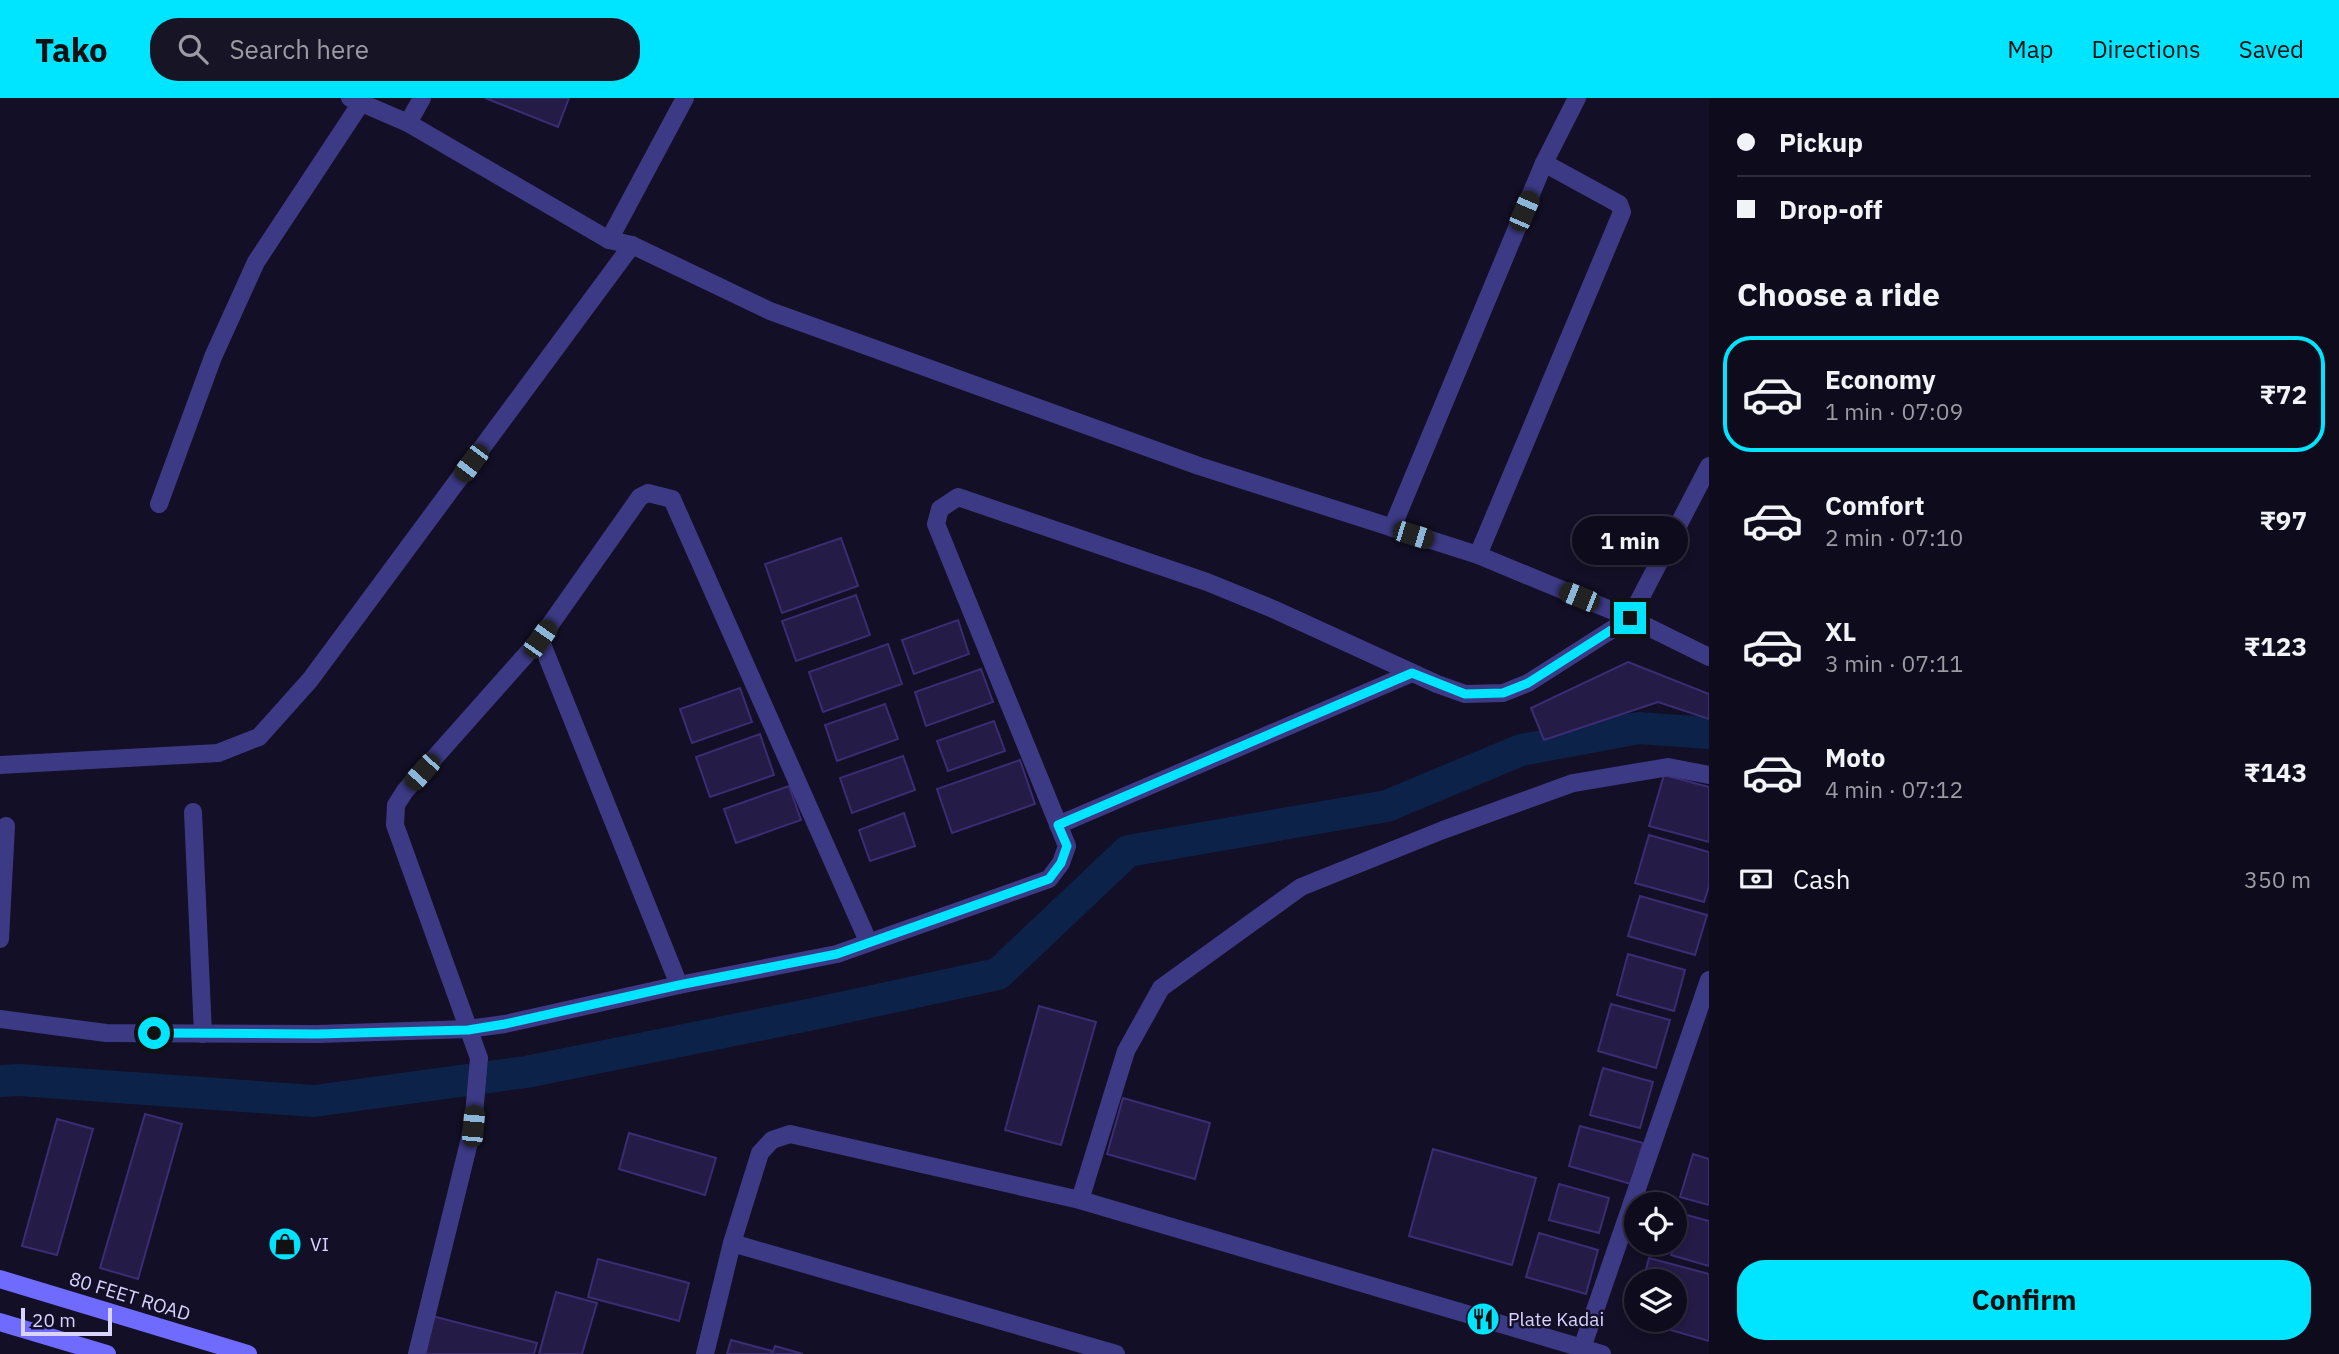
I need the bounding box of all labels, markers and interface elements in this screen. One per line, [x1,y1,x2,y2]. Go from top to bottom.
search box [150,18,640,81]
text: Tako [35,28,108,71]
icon: search [174,30,212,68]
text: Search here [230,32,369,66]
text: Map [2007,33,2053,65]
text: Directions [2091,33,2201,65]
text: Saved [2239,33,2304,65]
text: Pickup [1779,125,1863,159]
car [1507,188,1542,234]
text: Drop-off [1779,192,1882,226]
text: Choose a ride [1737,273,1940,315]
text: Economy [1825,362,1936,396]
icon: car [1741,363,1804,426]
text: ₹72 [2259,377,2307,411]
text: 1 min · 07:09 [1825,396,1963,426]
car [450,440,493,486]
text: Comfort [1825,488,1924,522]
icon: car [1741,489,1804,552]
text: ₹97 [2259,503,2307,537]
callout: 1 min [1572,517,1688,566]
car [1390,519,1437,551]
text: 2 min · 07:10 [1825,522,1963,552]
text: 1 min [1600,525,1660,555]
car [1556,579,1603,615]
route end [1614,602,1646,634]
text: XL [1825,614,1856,648]
icon: car [1741,615,1804,678]
car [520,616,561,662]
text: ₹123 [2244,629,2307,663]
text: 3 min · 07:11 [1825,648,1963,678]
text: Moto [1825,740,1885,774]
icon: car [1741,741,1804,804]
car [401,749,444,795]
text: ₹143 [2244,755,2307,789]
text: 4 min · 07:12 [1825,774,1963,804]
icon: cash [1737,860,1775,898]
text: Cash [1793,862,1850,896]
text: 350 m [2244,864,2311,894]
route start [138,1017,170,1049]
car [461,1104,486,1148]
map controls [1624,1192,1687,1332]
button: locate [1624,1192,1687,1255]
shop icon: VI [266,1225,304,1263]
place label: VI [310,1232,329,1256]
button: Confirm [1737,1260,2311,1340]
street label: 80 FEET ROAD [66,1266,194,1326]
button: layers [1624,1269,1687,1332]
restaurant icon: Plate Kadai [1464,1300,1502,1338]
scale bar [21,1305,112,1337]
place label: Plate Kadai [1508,1307,1604,1331]
text: 20 m [32,1308,76,1332]

